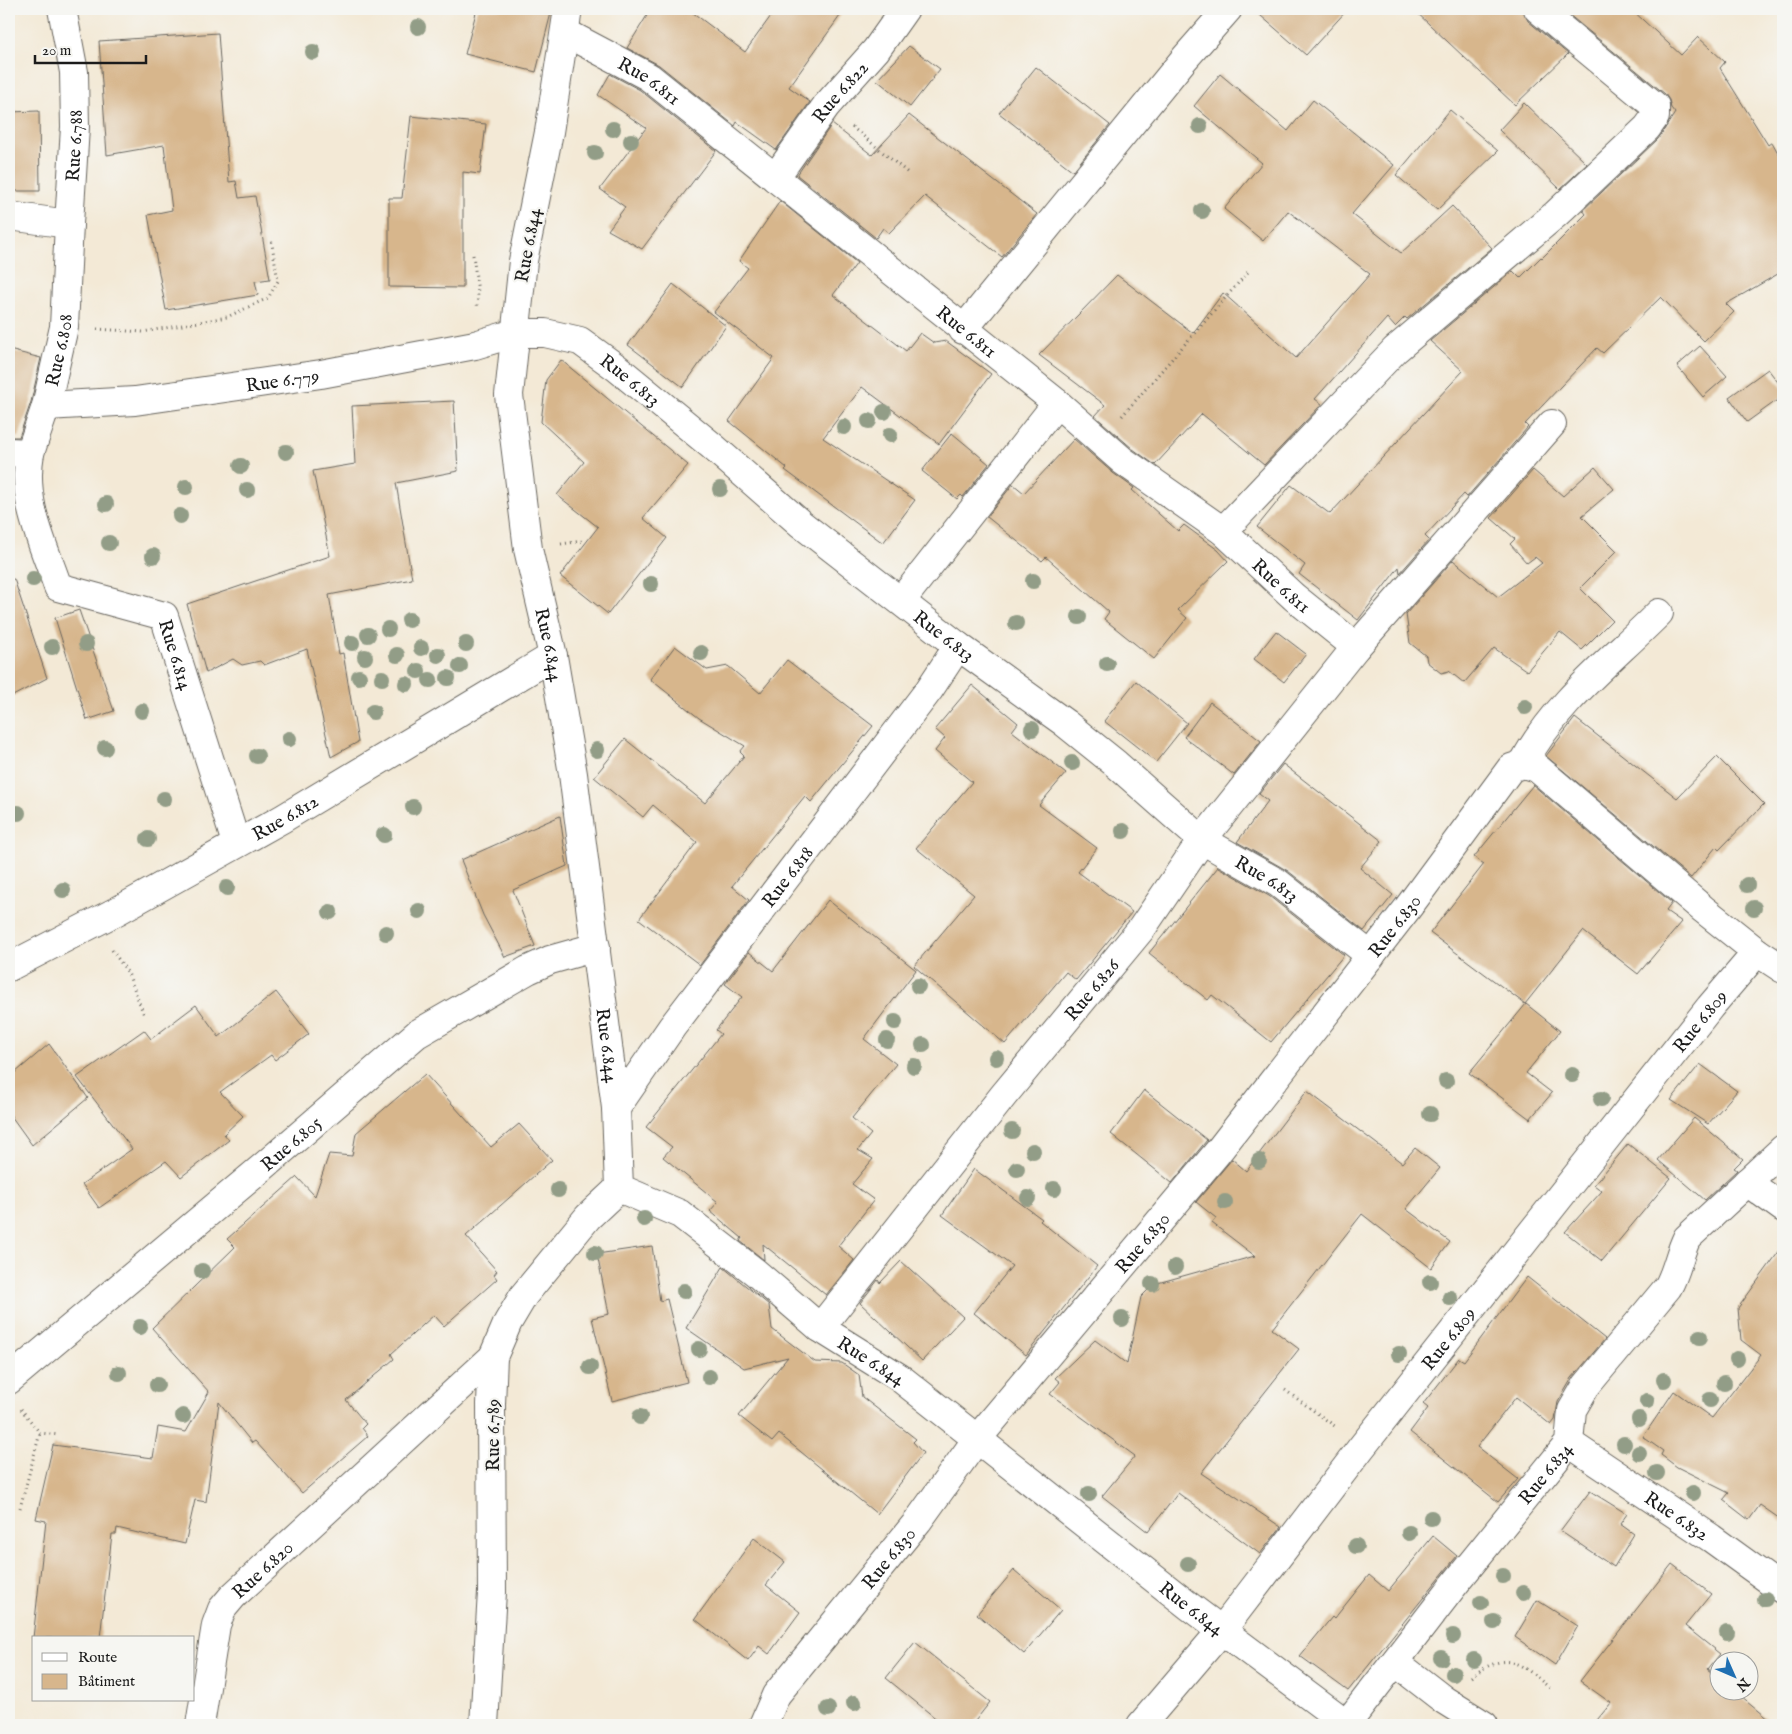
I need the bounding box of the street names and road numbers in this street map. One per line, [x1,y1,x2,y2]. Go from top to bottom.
street label: Rue 6.811 [613,53,685,111]
street label: Rue 6.822 [808,57,874,128]
street label: Rue 6.788 [62,109,89,182]
street label: Rue 6.844 [511,206,547,284]
street label: Rue 6.811 [931,301,1001,364]
street label: Rue 6.808 [41,313,79,389]
street label: Rue 6.813 [594,349,664,413]
street label: Rue 6.779 [244,364,321,399]
street label: Rue 6.811 [1246,554,1315,619]
street label: Rue 6.844 [528,606,567,684]
street label: Rue 6.813 [908,606,979,668]
street label: Rue 6.814 [152,617,197,694]
street label: Rue 6.812 [248,790,323,847]
street label: Rue 6.818 [757,842,820,913]
street label: Rue 6.813 [1230,851,1303,909]
street label: Rue 6.830 [1364,890,1428,963]
street label: Rue 6.826 [1060,954,1126,1027]
street label: Rue 6.809 [1668,985,1734,1058]
street label: Rue 6.844 [589,1007,623,1085]
street label: Rue 6.805 [256,1112,327,1177]
street label: Rue 6.830 [1111,1208,1176,1279]
street label: Rue 6.809 [1417,1303,1482,1376]
street label: Rue 6.844 [832,1332,909,1392]
street label: Rue 6.789 [482,1399,506,1471]
street label: Rue 6.834 [1514,1438,1579,1510]
street label: Rue 6.832 [1639,1487,1713,1547]
street label: Rue 6.830 [857,1523,922,1595]
street label: Rue 6.820 [228,1536,299,1605]
street label: Rue 6.844 [1153,1577,1228,1642]

